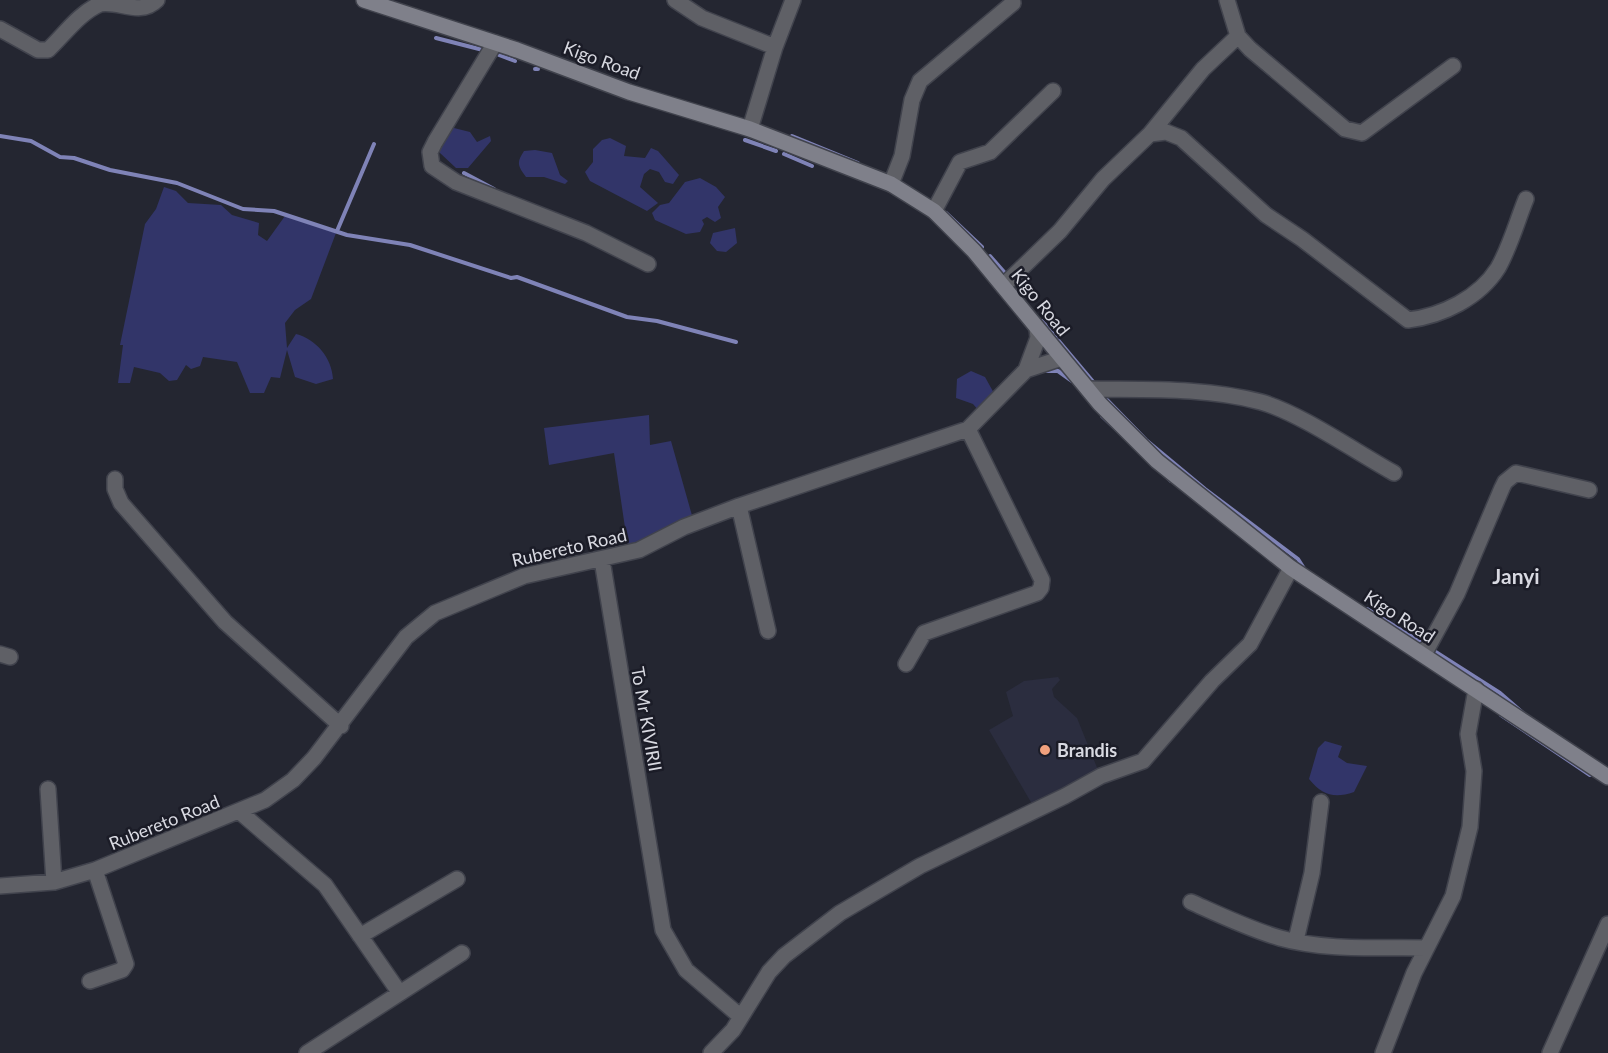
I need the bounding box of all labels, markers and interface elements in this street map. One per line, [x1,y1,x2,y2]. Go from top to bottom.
street label: Kigo Road [561,36,643,84]
street label: Kigo Road [1007,264,1075,340]
street label: Rubereto Road [509,523,629,571]
district label: Janyi [1492,563,1540,588]
street label: Kigo Road [1360,585,1440,647]
street label: To Mr KIVIRII [627,665,667,773]
place label: Brandis [1057,739,1117,761]
marker: Brandis [1038,743,1052,757]
street label: Rubereto Road [105,790,223,854]

